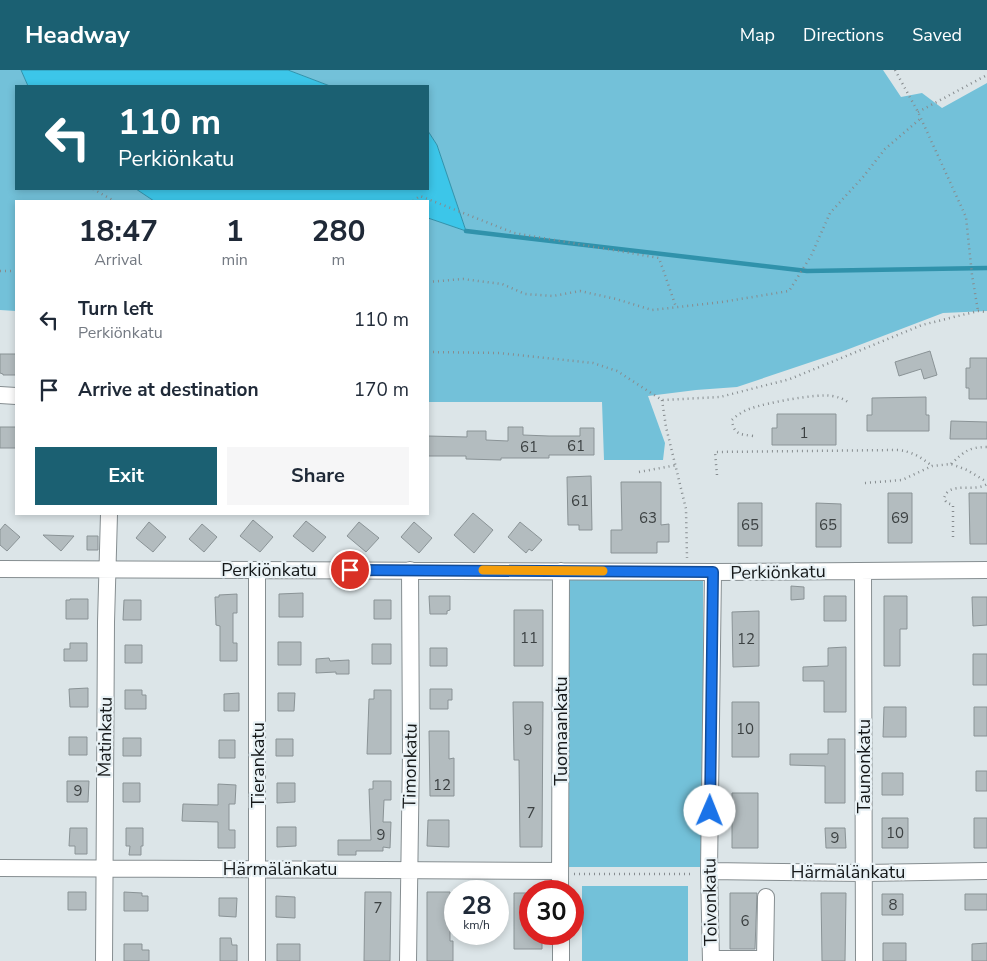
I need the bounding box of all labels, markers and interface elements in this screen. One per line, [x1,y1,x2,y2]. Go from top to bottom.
text: Headway [25,19,130,51]
text: Map [740,23,775,47]
text: Directions [803,23,884,47]
text: Saved [912,23,962,47]
text: 110 m [118,99,221,146]
icon: left [35,105,100,170]
text: Perkiönkatu [118,144,234,174]
text: 18:47 [79,211,158,252]
text: 1 [226,211,244,252]
text: 280 [311,211,365,252]
text: Arrival [94,249,142,271]
text: min [221,249,248,271]
text: m [332,249,345,271]
text: Turn left [78,296,153,322]
icon: left [35,306,63,334]
text: 110 m [354,307,409,333]
text: Perkiönkatu [78,322,163,344]
icon: arrive [35,376,63,404]
text: Arrive at destination [78,377,259,403]
text: 170 m [354,377,409,403]
house number: 1 [799,423,809,443]
house number: 61 [567,436,585,456]
house number: 61 [520,437,538,457]
button: Exit [35,447,217,505]
button: Share [227,447,409,505]
house number: 61 [571,491,589,511]
house number: 63 [639,508,657,528]
house number: 69 [891,508,909,528]
house number: 65 [741,515,759,535]
house number: 65 [819,515,837,535]
pin [329,549,371,591]
icon: arrive [336,556,364,584]
street label: Perkiönkatu [221,558,317,582]
street label: Perkiönkatu [730,559,826,585]
house number: 11 [520,628,538,648]
house number: 12 [737,629,755,649]
street label: Tuomaankatu [549,676,573,786]
street label: Matinkatu [92,697,118,777]
house number: 10 [736,719,754,739]
street label: Taunonkatu [852,719,876,813]
house number: 9 [523,720,533,740]
street label: Tierankatu [246,722,270,808]
street label: Timonkatu [397,723,423,809]
house number: 12 [433,775,451,795]
house number: 9 [73,781,83,801]
position arrow [683,784,735,836]
house number: 7 [526,803,536,823]
house number: 10 [886,823,904,843]
house number: 9 [376,825,386,845]
house number: 9 [830,828,840,848]
street label: Härmälänkatu [223,857,337,881]
street label: Toivonkatu [697,858,723,946]
street label: Härmälänkatu [791,860,905,884]
speed limit sign: 30 [519,880,584,945]
text: 28 [461,889,492,923]
house number: 8 [888,895,898,915]
house number: 7 [373,898,383,918]
house number: 6 [740,911,750,931]
text: km/h [463,917,490,933]

